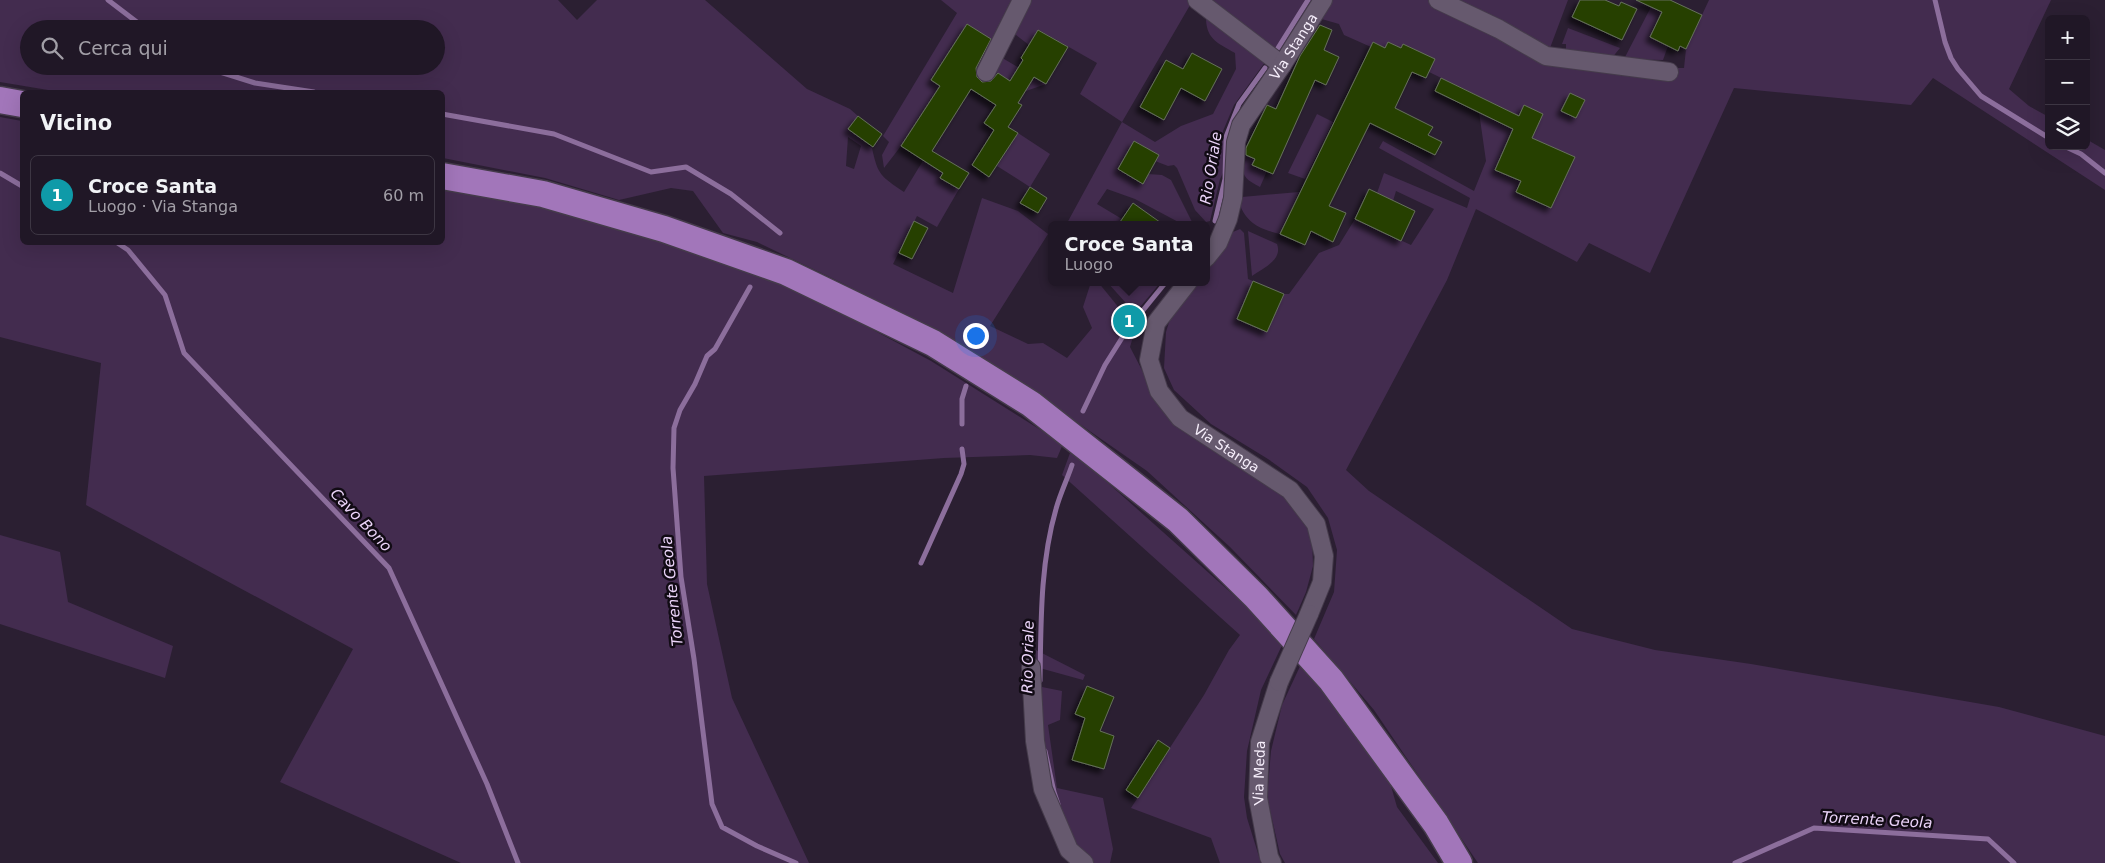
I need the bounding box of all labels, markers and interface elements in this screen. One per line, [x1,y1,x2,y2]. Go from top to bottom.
street label: Via Stanga [1266,10,1321,83]
map controls [2045,15,2090,150]
button: + [2045,15,2090,60]
search box [20,20,445,75]
icon: search [38,34,66,62]
text: Cerca qui [78,37,168,59]
button: − [2045,60,2090,105]
button: layers [2045,105,2090,150]
text: Vicino [40,111,112,135]
water label: Rio Oriale [1196,130,1226,206]
text: Croce Santa [88,175,217,197]
text: 1 [51,186,63,205]
text: 60 m [383,186,424,205]
text: Luogo · Via Stanga [88,197,238,216]
popup [1048,221,1210,286]
text: Croce Santa [1064,233,1194,255]
text: Luogo [1064,255,1113,274]
pin: 1 [1113,302,1145,340]
your location [963,323,989,349]
street label: Via Stanga [1190,421,1262,476]
water label: Cavo Bono [327,485,395,555]
water label: Torrente Geola [657,535,687,647]
water label: Rio Oriale [1018,620,1038,694]
street label: Via Meda [1250,740,1268,806]
water label: Torrente Geola [1821,808,1933,832]

